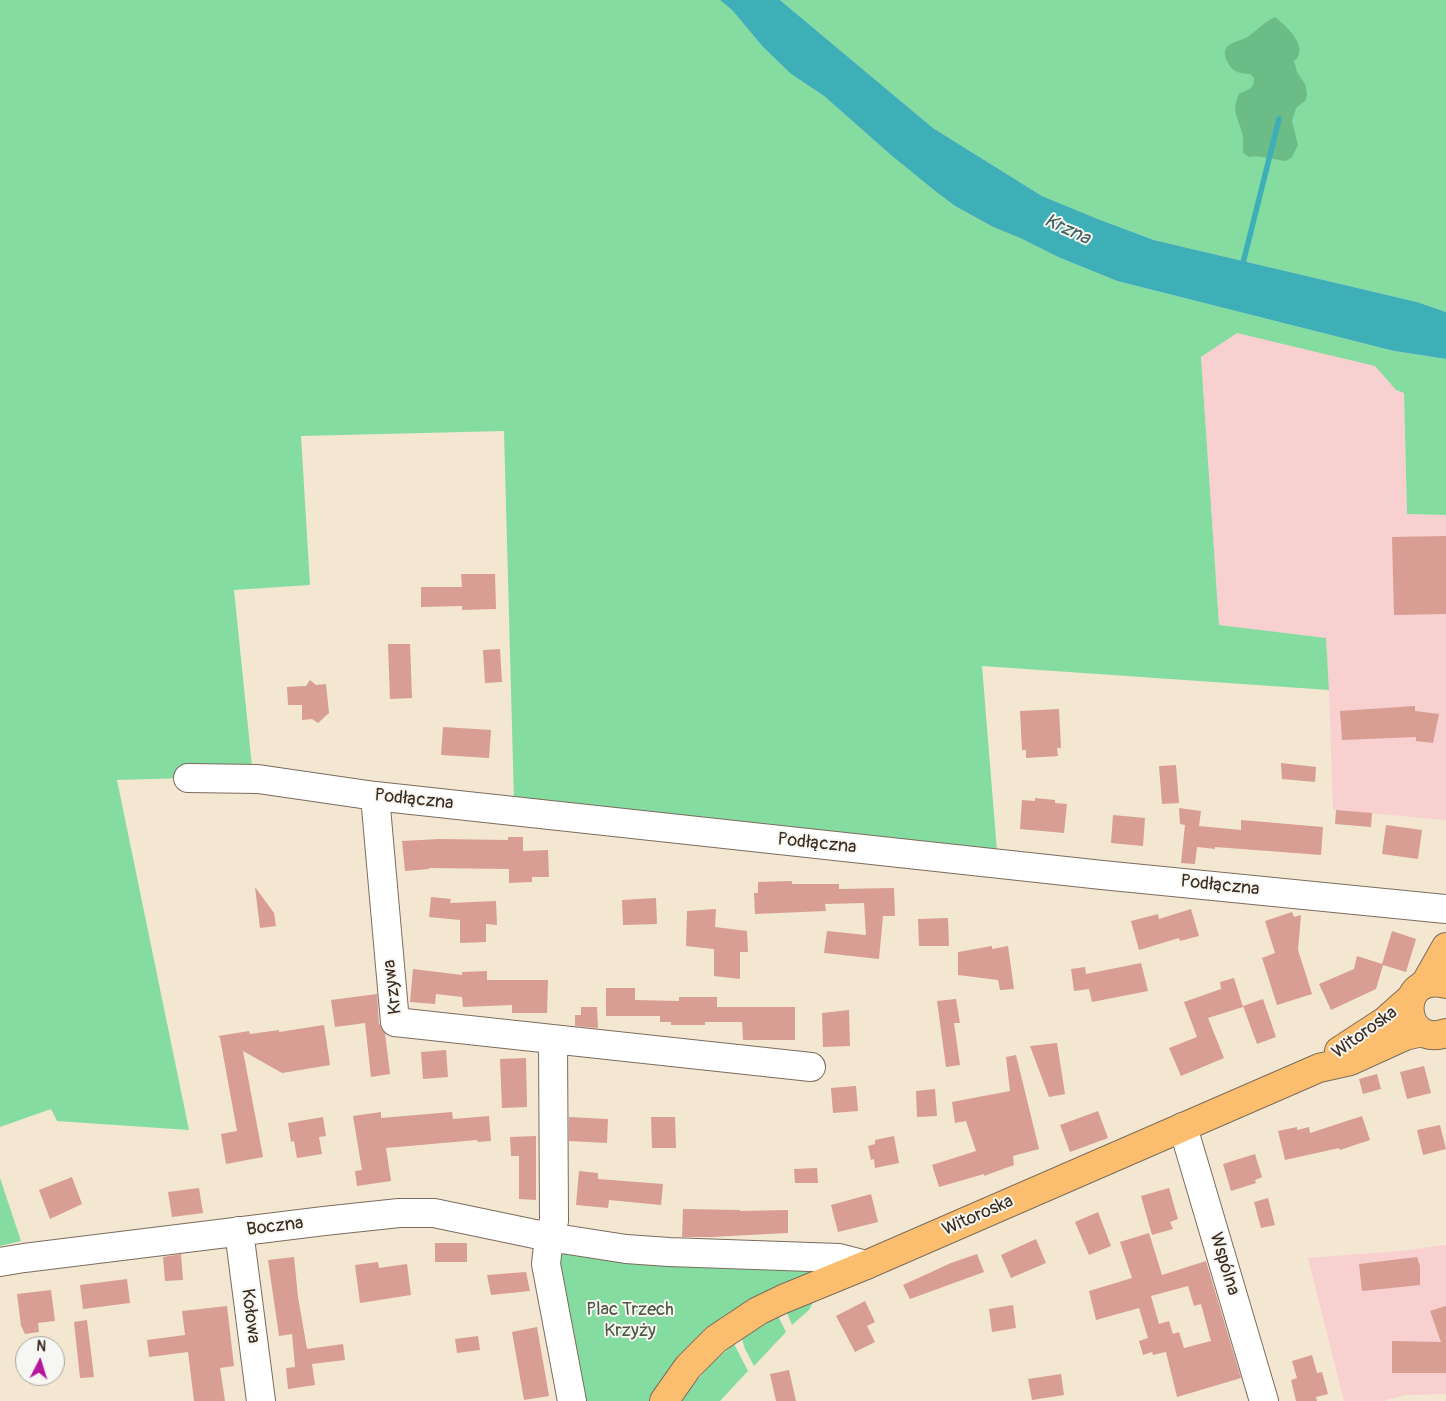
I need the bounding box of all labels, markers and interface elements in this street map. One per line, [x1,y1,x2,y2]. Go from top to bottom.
water label: Krzna [1041,210,1093,250]
street label: Podłączna [373,785,455,815]
street label: Podłączna [776,829,858,859]
street label: Podłączna [1179,871,1261,901]
street label: Krzywa [379,958,407,1016]
street label: Witoroska [1328,1002,1402,1064]
street label: Witoroska [939,1191,1017,1241]
street label: Boczna [245,1213,305,1241]
street label: Wspólna [1204,1230,1244,1298]
street label: Kołowa [236,1287,264,1345]
park label: Plac Trzech Krzyży [586,1299,674,1342]
north arrow [15,1336,65,1386]
text: N [36,1338,47,1355]

